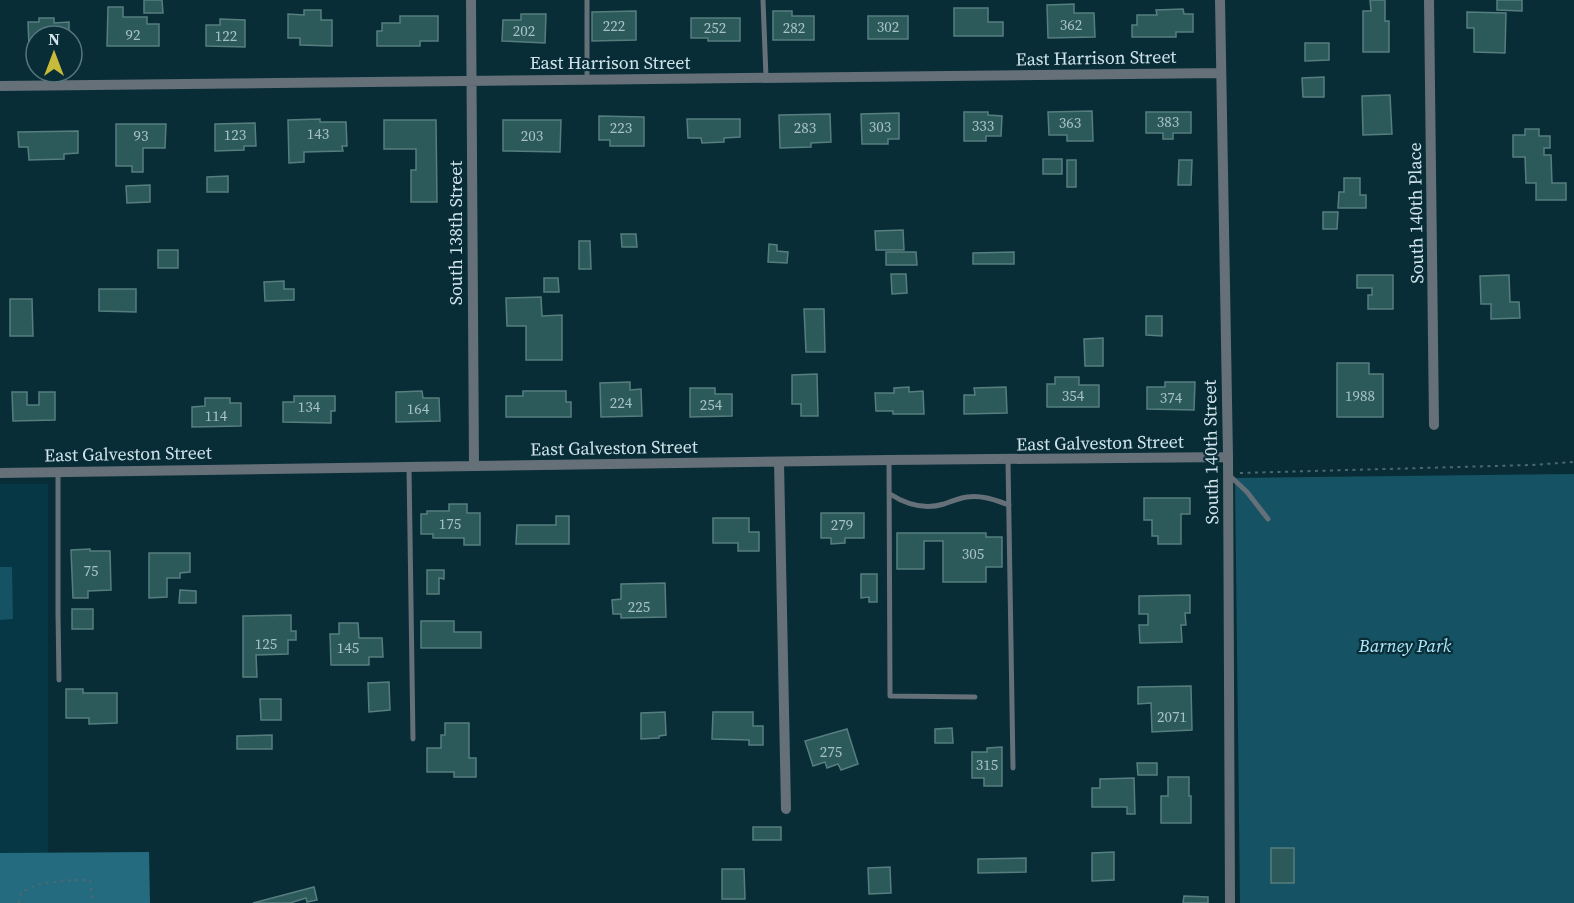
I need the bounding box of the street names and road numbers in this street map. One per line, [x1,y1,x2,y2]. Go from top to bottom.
street label: East Harrison Street [1015,44,1177,71]
street label: East Harrison Street [530,50,690,75]
street label: South 140th Place [1402,142,1429,284]
street label: South 138th Street [443,161,468,305]
street label: South 140th Street [1197,379,1224,525]
street label: East Galveston Street [1016,429,1184,456]
street label: East Galveston Street [530,434,698,461]
street label: East Galveston Street [44,440,212,467]

